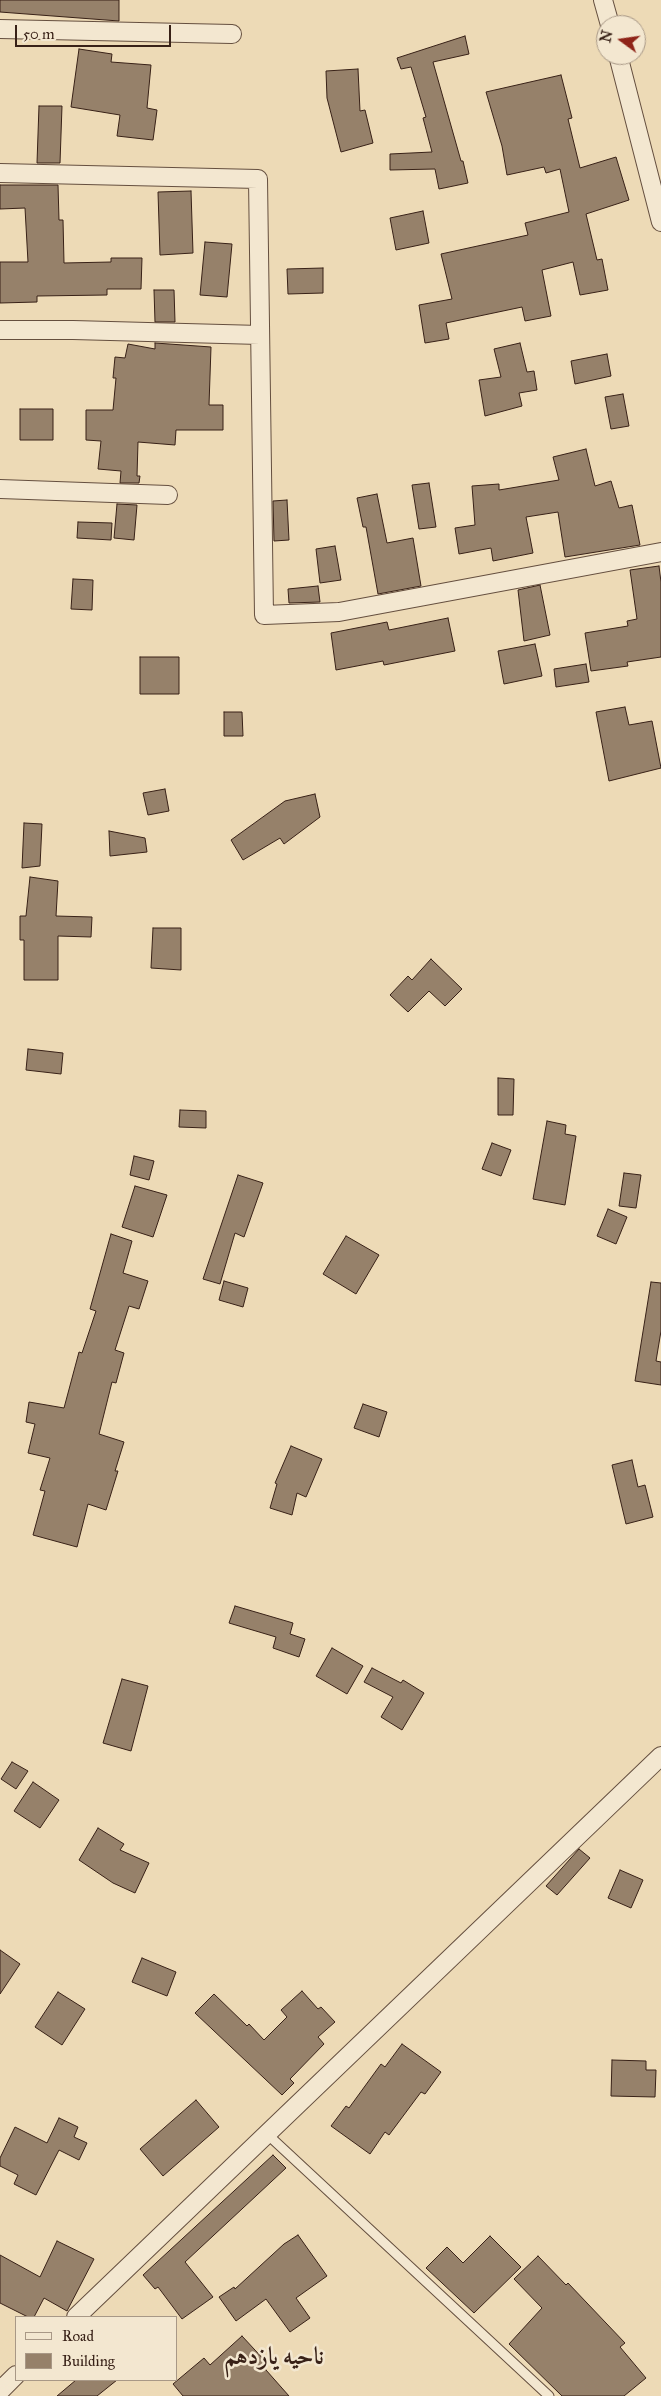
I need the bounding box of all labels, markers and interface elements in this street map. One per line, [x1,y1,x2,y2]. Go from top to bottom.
scale bar [18,15,174,47]
north arrow [596,15,646,65]
text: 50 m [23,25,55,43]
text: N [597,29,617,44]
legend [15,2316,178,2381]
text: Road [62,2327,94,2345]
district label: ناحیه یازدهم [224,2344,324,2372]
text: Building [62,2352,115,2370]

